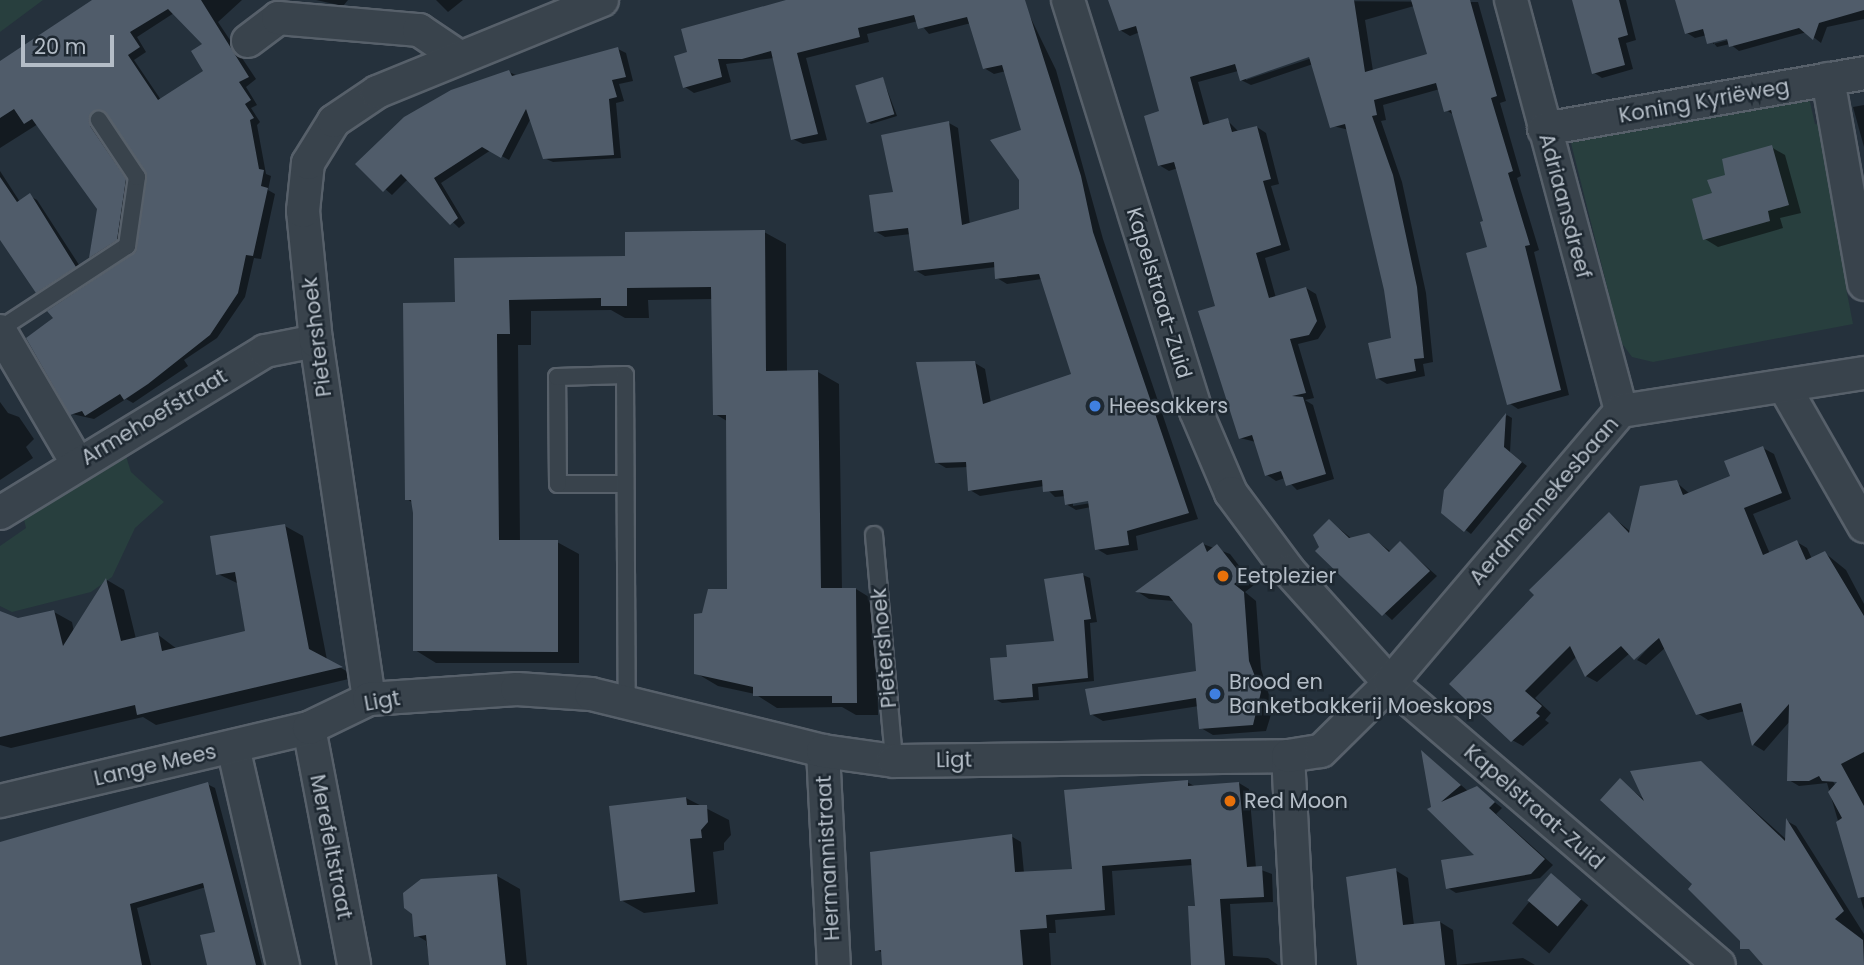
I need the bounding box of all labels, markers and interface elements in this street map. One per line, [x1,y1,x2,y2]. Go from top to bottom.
scale bar [24,21,117,65]
text: 20 m [34,32,87,61]
street label: Koning Kyriëweg [1617,74,1791,128]
street label: Adriaansdreef [1534,131,1596,281]
street label: Kapelstraat-Zuid [1121,205,1197,381]
street label: Pietershoek [297,276,337,398]
street label: Armehoefstraat [76,363,232,471]
place label: Heesakkers [1109,393,1228,419]
marker: Heesakkers [1087,398,1103,414]
street label: Aerdmennekesbaan [1464,412,1624,590]
place label: Eetplezier [1237,563,1336,589]
marker: Eetplezier [1215,568,1231,584]
street label: Pietershoek [866,587,902,709]
place label: Brood en Banketbakkerij Moeskops [1229,669,1493,719]
street label: Ligt [362,685,402,717]
marker: Brood en Banketbakkerij Moeskops [1207,686,1223,702]
street label: Lange Mees [91,739,219,791]
street label: Kapelstraat-Zuid [1459,739,1609,875]
street label: Ligt [936,747,972,773]
street label: Merefeltstraat [305,772,357,922]
street label: Hermannistraat [811,775,845,941]
place label: Red Moon [1244,788,1348,814]
marker: Red Moon [1222,793,1238,809]

